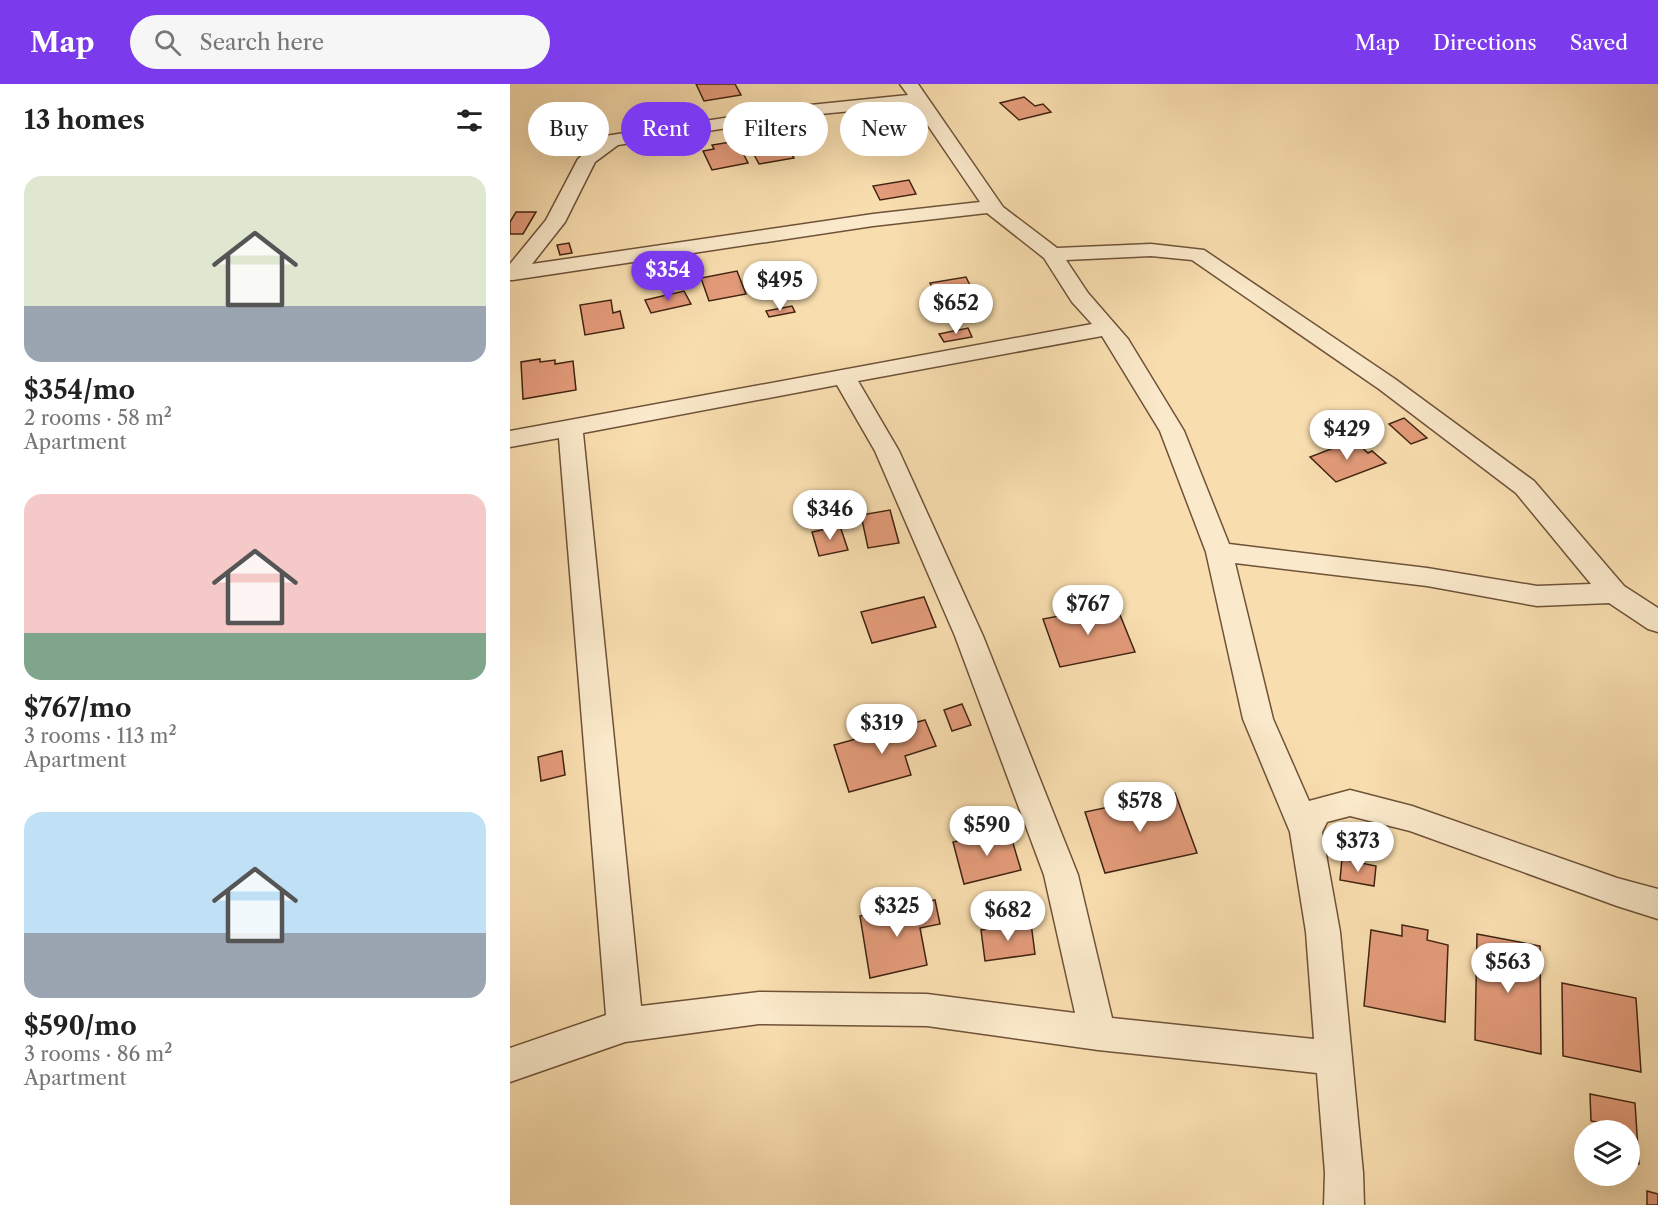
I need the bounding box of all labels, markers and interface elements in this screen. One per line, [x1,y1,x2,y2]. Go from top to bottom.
search box [130,15,550,69]
text: Map [30,25,94,59]
icon: search [151,26,184,59]
text: Search here [199,29,324,56]
text: Map [1355,30,1400,55]
text: Directions [1433,30,1537,55]
text: Saved [1570,30,1628,55]
chip: Buy [528,102,609,156]
chip: Rent [621,102,711,156]
chip: Filters [723,102,828,156]
chip: New [840,102,928,156]
text: 13 homes [24,104,145,136]
icon: filters [453,104,486,137]
icon: home [201,215,309,323]
pin: $354 [632,251,704,302]
text: $354 [645,258,691,282]
pin: $495 [744,261,816,312]
text: $495 [757,268,803,292]
pin: $652 [920,284,992,335]
text: $652 [933,291,979,315]
text: $354/mo [24,374,135,406]
text: 2 rooms · 58 m² [24,406,172,430]
pin: $429 [1311,410,1383,461]
text: $429 [1324,417,1370,441]
text: Apartment [24,430,127,454]
pin: $346 [794,490,866,541]
text: $346 [807,497,853,521]
icon: home [201,533,309,641]
pin: $767 [1052,585,1124,636]
text: $767 [1066,592,1110,616]
text: $767/mo [24,692,132,724]
pin: $319 [846,704,918,755]
text: $319 [860,711,904,735]
text: 3 rooms · 113 m² [24,724,177,748]
text: Apartment [24,748,127,772]
pin: $578 [1104,782,1176,833]
text: $578 [1118,789,1162,813]
pin: $590 [951,806,1023,857]
text: $590 [964,813,1010,837]
pin: $373 [1322,822,1394,873]
text: $373 [1336,829,1380,853]
icon: home [201,851,309,959]
pin: $325 [861,887,933,938]
pin: $682 [972,891,1044,942]
text: $325 [874,894,920,918]
text: $682 [984,898,1032,922]
pin: $563 [1472,943,1544,994]
text: $563 [1485,950,1531,974]
text: $590/mo [24,1010,137,1042]
text: 3 rooms · 86 m² [24,1042,172,1066]
text: Apartment [24,1066,127,1090]
map controls [1574,1120,1640,1186]
button: layers [1574,1120,1640,1186]

